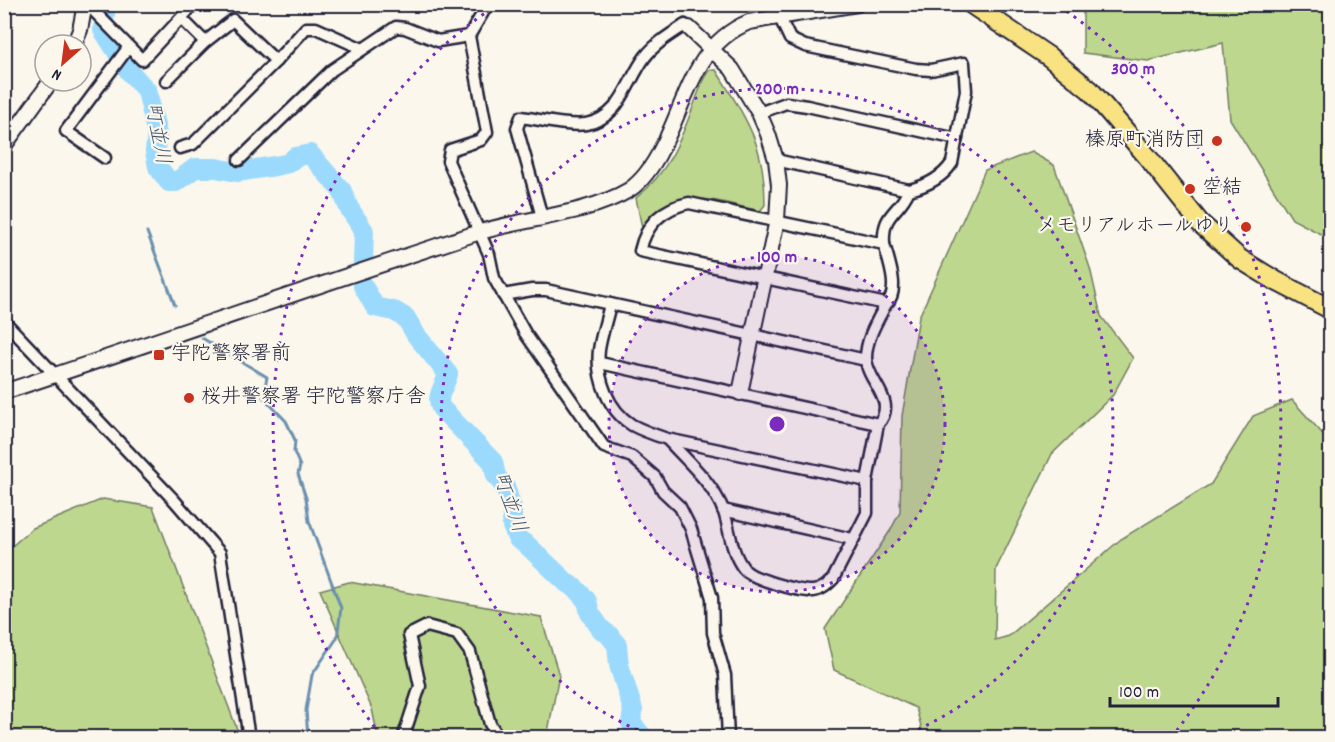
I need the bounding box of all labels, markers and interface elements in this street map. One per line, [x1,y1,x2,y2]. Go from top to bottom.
north arrow [33,33,93,93]
text: 300 m [1111,58,1155,83]
text: N [48,62,66,86]
text: 200 m [755,78,799,103]
water label: 町並川 [135,100,177,168]
place label: 榛原町消防団 [1085,127,1205,155]
marker: 榛原町消防団 [1210,134,1224,148]
place label: 空結 [1202,175,1242,203]
marker: 空結 [1183,182,1197,196]
place label: メモリアルホールゆり [1036,213,1234,241]
marker: メモリアルホールゆり [1239,220,1253,234]
text: 100 m [757,246,797,271]
place label: 宇陀警察署前 [171,341,291,369]
marker: 宇陀警察署前 [152,348,166,362]
place label: 桜井警察署 宇陀警察庁舎 [201,384,426,412]
marker: 桜井警察署 宇陀警察庁舎 [182,391,196,405]
centre of rings [767,414,787,434]
water label: 町並川 [483,468,533,538]
scale bar [1110,670,1278,708]
text: 100 m [1119,681,1159,706]

